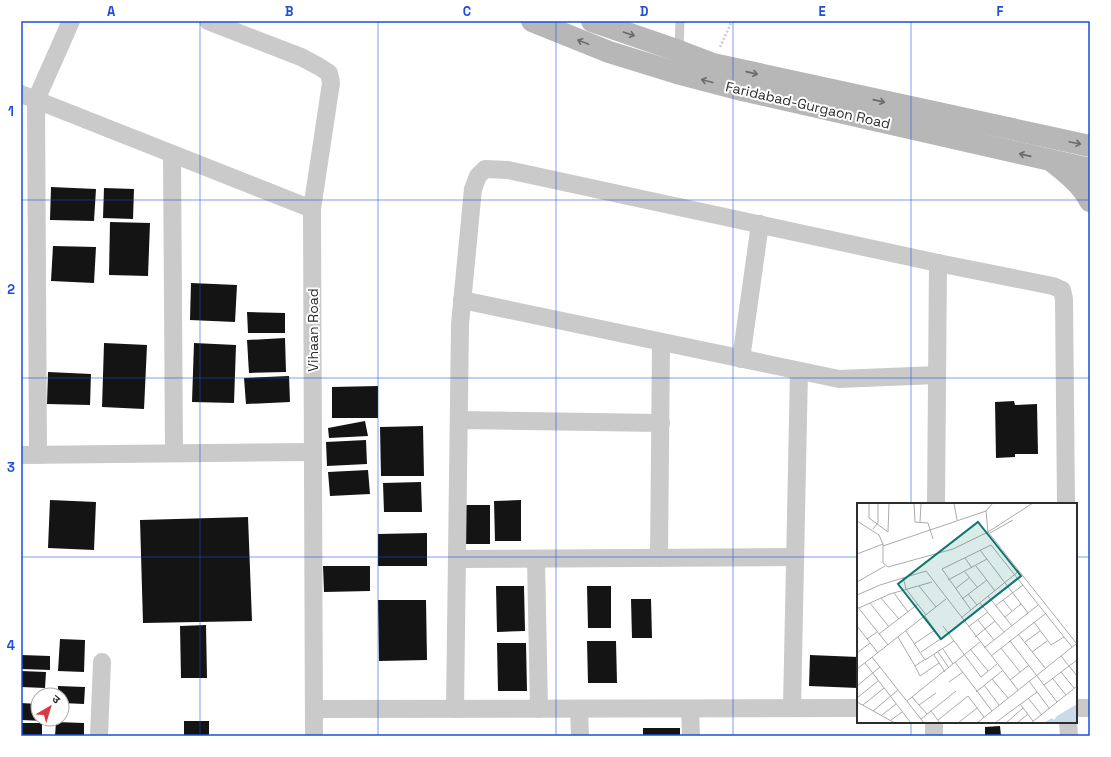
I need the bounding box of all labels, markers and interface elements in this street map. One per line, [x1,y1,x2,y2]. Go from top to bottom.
text: A [107,3,116,20]
text: B [285,3,294,20]
text: C [463,3,471,20]
text: D [640,3,649,20]
text: E [818,3,826,20]
text: F [997,3,1004,20]
one-way arrow [622,30,634,38]
one-way arrow [578,37,590,45]
one-way arrow [746,69,759,77]
one-way arrow [701,77,714,84]
street label: Faridabad-Gurgaon Road [724,77,892,133]
one-way arrow [872,98,885,106]
text: 1 [8,103,14,120]
one-way arrow [1068,140,1081,148]
one-way arrow [1018,150,1031,158]
text: 2 [7,281,15,298]
street label: Vihaan Road [304,288,322,372]
text: 3 [7,459,15,476]
inset map [857,503,1077,723]
text: 4 [7,637,15,654]
north arrow [30,687,70,727]
text: उ [49,692,63,707]

